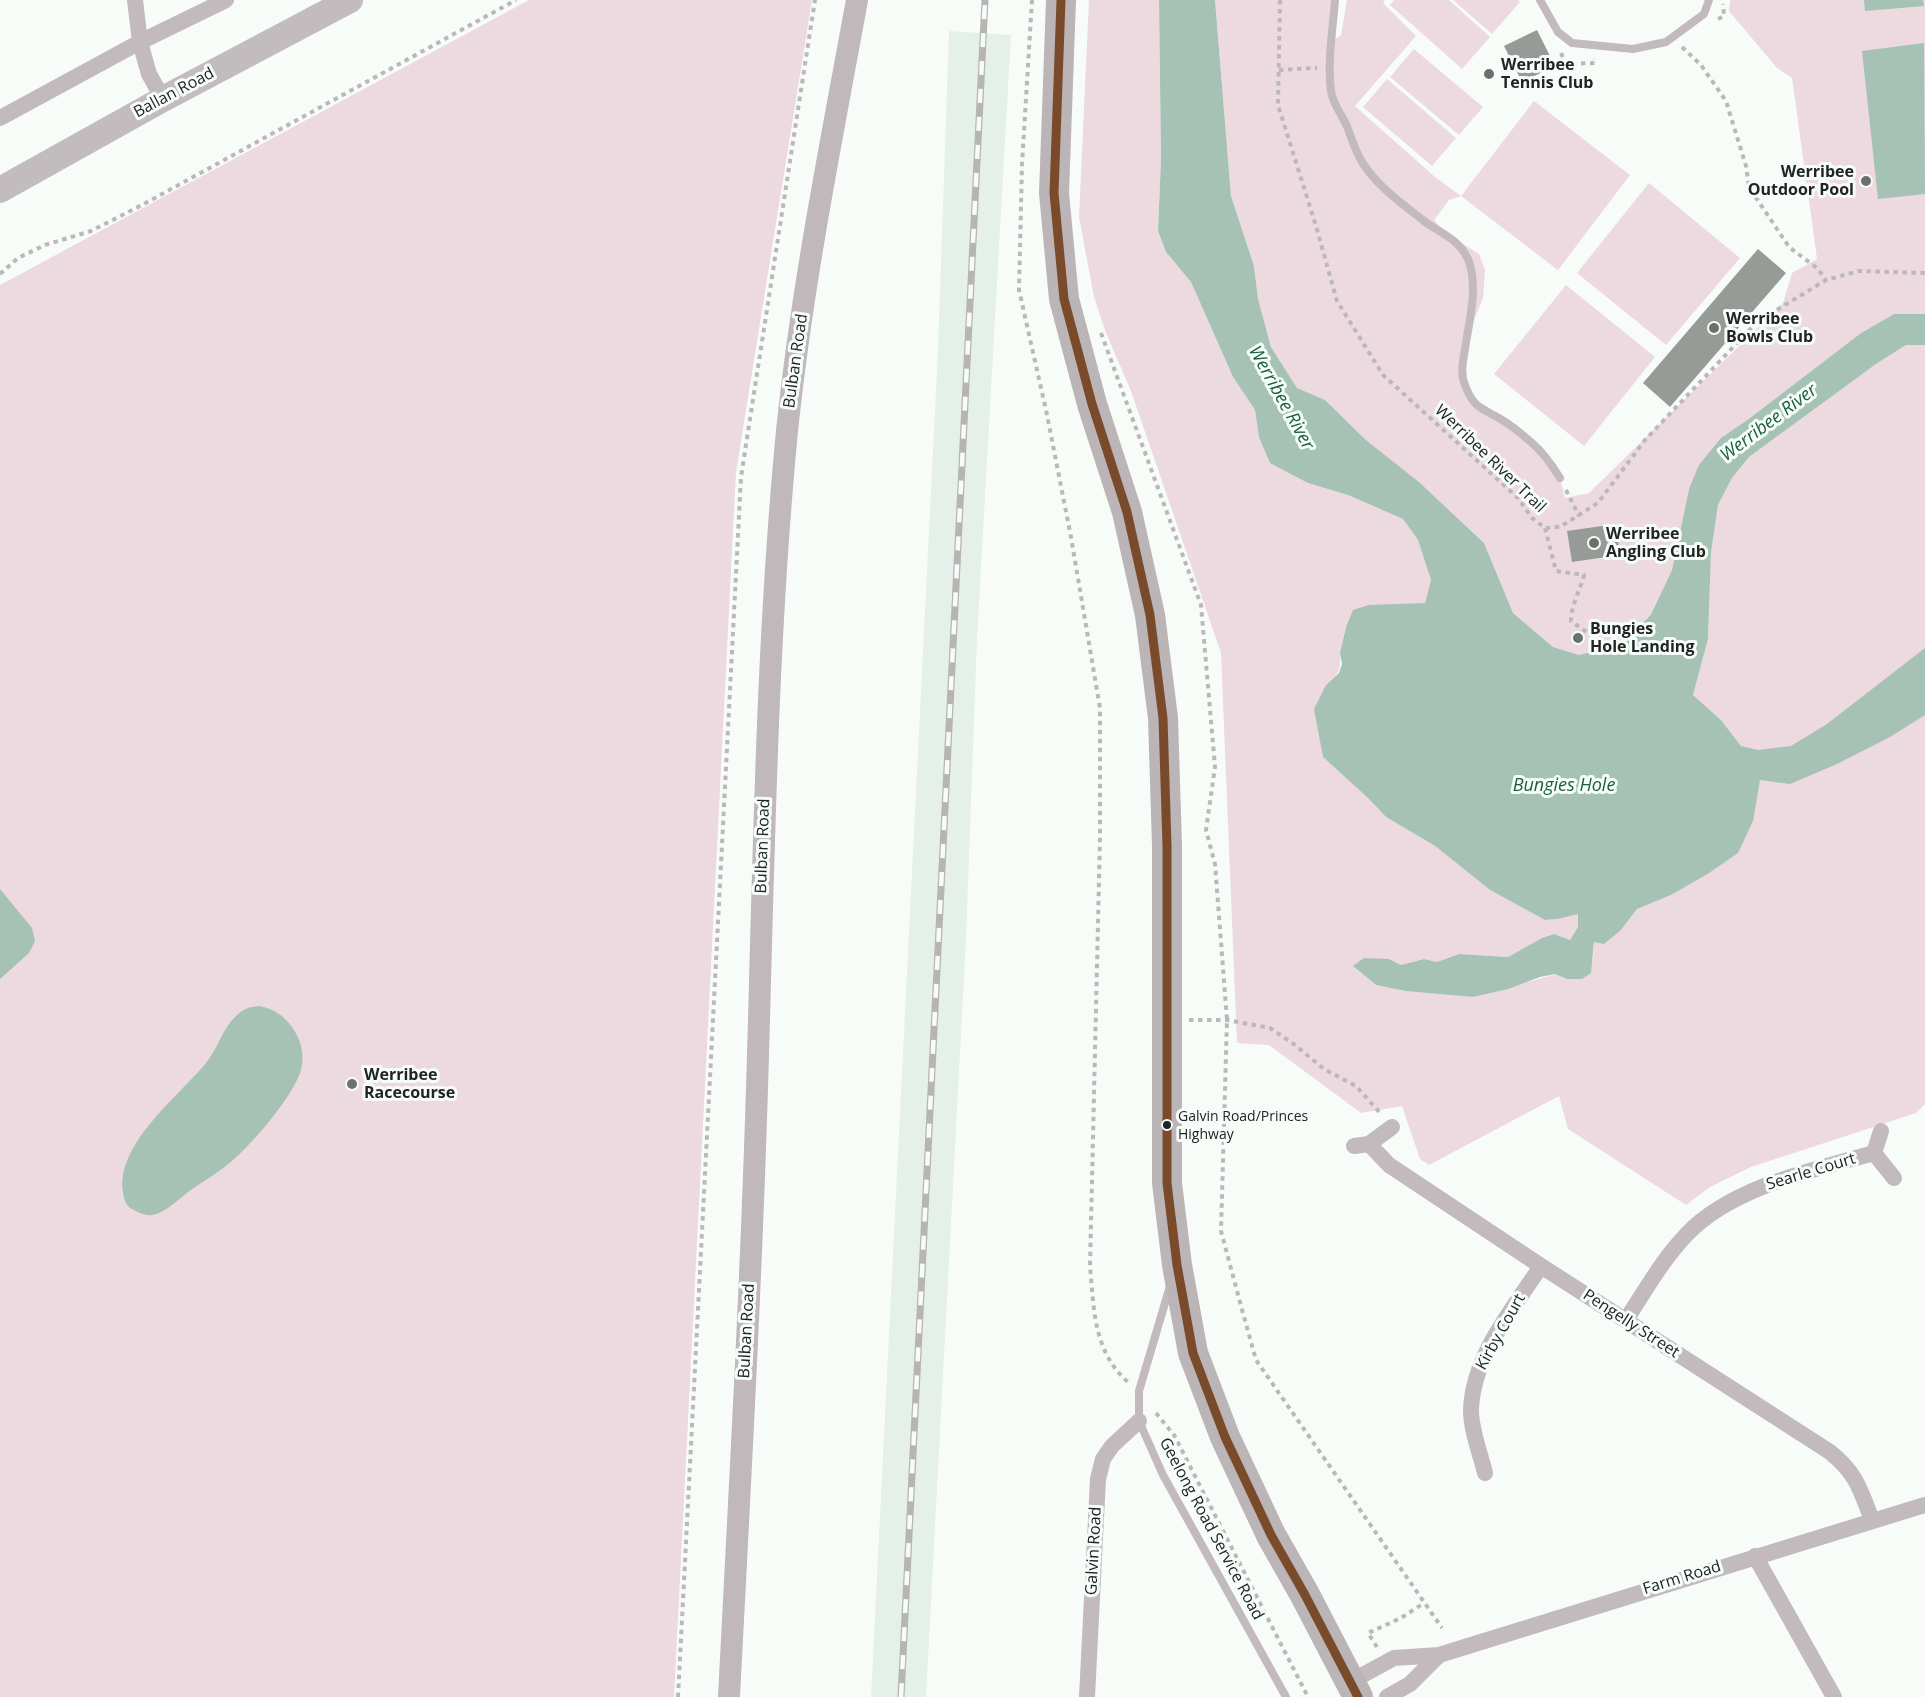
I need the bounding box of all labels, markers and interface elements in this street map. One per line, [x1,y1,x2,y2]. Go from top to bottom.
place label: Werribee Tennis Club [1501,55,1593,93]
street label: Ballan Road [130,64,218,122]
marker: Werribee Tennis Club [1482,67,1496,81]
place label: Werribee Outdoor Pool [1748,162,1854,200]
marker: Werribee Outdoor Pool [1859,174,1873,188]
place label: Werribee Bowls Club [1726,309,1813,347]
street label: Bulban Road [780,313,812,409]
marker: Werribee Bowls Club [1707,321,1721,335]
water label: Werribee River [1244,342,1318,454]
water label: Werribee River [1716,380,1822,466]
street label: Werribee River Trail [1431,401,1549,517]
place label: Werribee Angling Club [1606,524,1706,562]
marker: Werribee Angling Club [1587,536,1601,550]
place label: Bungies Hole Landing [1590,619,1694,657]
marker: Bungies Hole Landing [1571,631,1585,645]
water label: Bungies Hole [1513,775,1615,797]
street label: Bulban Road [752,798,774,894]
place label: Werribee Racecourse [364,1065,455,1103]
marker: Werribee Racecourse [345,1077,359,1091]
place label: Galvin Road/Princes Highway [1178,1109,1308,1142]
marker: Galvin Road/Princes Highway [1161,1119,1173,1131]
street label: Searle Court [1764,1149,1858,1195]
street label: Bulban Road [735,1283,759,1379]
street label: Pengelly Street [1579,1286,1683,1362]
street label: Kirby Court [1472,1291,1530,1373]
street label: Geelong Road Service Road [1155,1435,1267,1623]
street label: Galvin Road [1082,1506,1106,1596]
street label: Farm Road [1641,1557,1723,1599]

